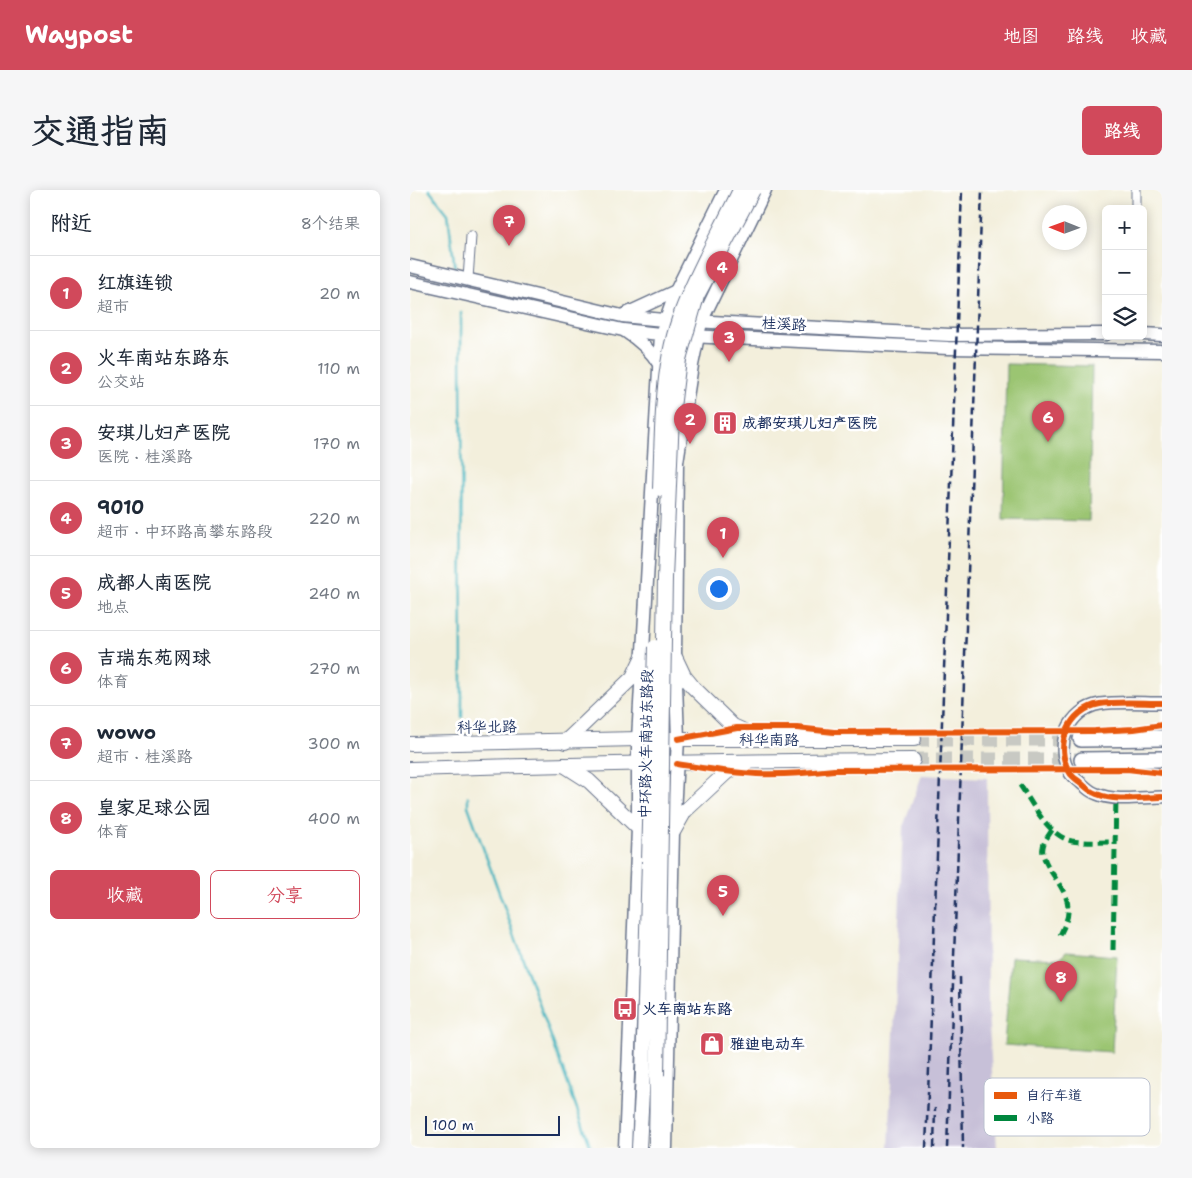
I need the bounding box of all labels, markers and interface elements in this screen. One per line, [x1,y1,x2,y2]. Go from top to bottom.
text: Waypost [25,19,133,51]
text: 地图 [1003,24,1039,48]
text: 路线 [1067,24,1103,48]
text: 收藏 [1131,24,1167,48]
button: 路线 [1082,106,1162,155]
text: 交通指南 [30,107,170,154]
pin: 7 [493,205,525,246]
north arrow [1042,205,1087,250]
map controls [1102,205,1147,340]
button: + [1102,205,1147,250]
text: 附近 [50,209,92,237]
text: 8个结果 [301,213,360,234]
button: − [1102,250,1147,295]
pin: 4 [706,251,738,292]
text: 红旗连锁 [97,270,173,295]
text: 1 [62,283,70,304]
text: 20 m [319,283,360,304]
button: layers [1102,295,1147,340]
text: 超市 [97,296,129,317]
street label: 桂溪路 [761,313,807,335]
pin: 3 [713,321,745,362]
text: 火车南站东路东 [97,345,230,370]
text: 2 [60,358,72,379]
text: 110 m [317,358,360,379]
text: 公交站 [97,371,145,392]
pin: 6 [1032,401,1064,442]
pin: 2 [674,403,706,444]
building icon: 成都安琪儿妇产医院 [712,410,738,436]
place label: 成都安琪儿妇产医院 [742,413,877,433]
text: 安琪儿妇产医院 [97,420,230,445]
text: 3 [60,433,72,454]
text: 170 m [313,433,360,454]
text: 医院 · 桂溪路 [97,446,192,467]
text: 9010 [97,495,144,520]
text: 4 [60,508,72,529]
text: 220 m [308,508,360,529]
pin: 1 [707,517,739,558]
text: 超市 · 中环路高攀东路段 [97,521,272,542]
text: 成都人南医院 [97,570,211,595]
your location [706,576,732,602]
text: 5 [61,583,71,604]
text: 240 m [308,583,360,604]
text: 地点 [97,596,129,617]
text: 吉瑞东苑网球 [97,645,211,670]
text: 6 [60,658,72,679]
text: 270 m [309,658,360,679]
street label: 中环路火车南站东路段 [635,669,657,819]
text: 体育 [97,671,129,692]
street label: 科华北路 [457,716,517,738]
text: wowo [97,720,156,745]
street label: 科华南路 [739,730,799,750]
text: 7 [60,733,72,754]
text: 300 m [308,733,360,754]
text: 超市 · 桂溪路 [97,746,192,767]
text: 皇家足球公园 [97,795,211,820]
text: 8 [60,808,72,829]
text: 400 m [307,808,360,829]
text: 体育 [97,821,129,842]
button: 收藏 [50,870,200,919]
button: 分享 [210,870,360,919]
pin: 5 [707,875,739,916]
pin: 8 [1045,961,1077,1002]
bus stop icon: 火车南站东路 [612,996,638,1022]
place label: 火车南站东路 [642,999,732,1019]
shop icon: 雅迪电动车 [699,1031,725,1057]
place label: 雅迪电动车 [730,1034,805,1054]
legend [984,1078,1150,1136]
text: 自行车道 [1026,1086,1082,1104]
text: 小路 [1026,1109,1054,1127]
scale bar [425,1113,560,1136]
text: 100 m [432,1116,474,1134]

